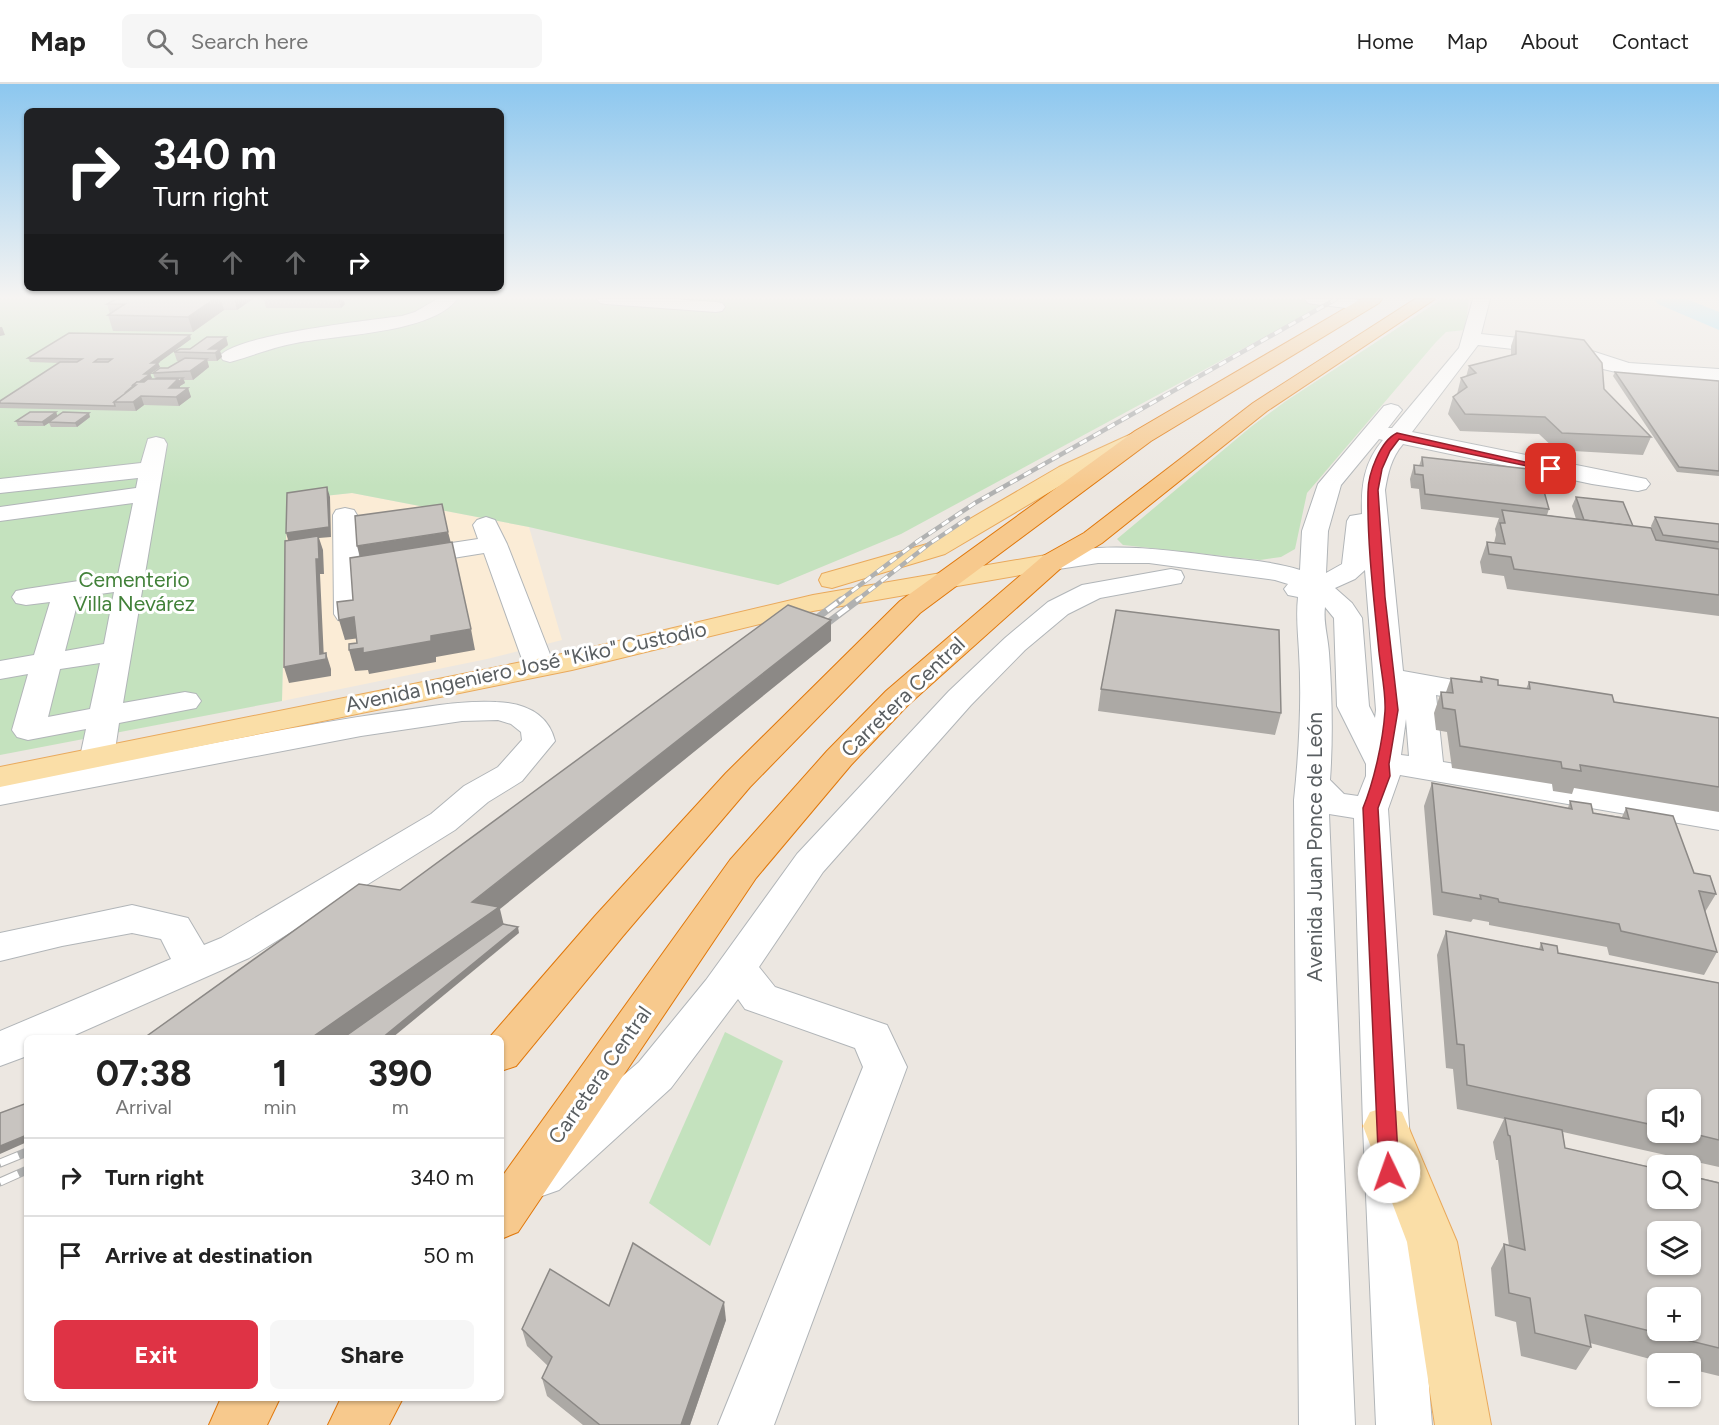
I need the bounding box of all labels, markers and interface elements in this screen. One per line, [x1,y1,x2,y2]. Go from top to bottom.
search box [122,14,542,68]
text: Map [30,24,86,58]
icon: search [143,25,176,58]
text: Search here [191,28,308,55]
text: Home [1357,29,1414,54]
text: Map [1447,29,1488,54]
text: About [1521,29,1579,54]
text: Contact [1612,29,1689,54]
text: 340 m [153,129,277,180]
icon: right [54,132,132,210]
text: Turn right [153,180,269,213]
icon: left [153,246,186,279]
icon: ahead [216,246,249,279]
icon: ahead [279,246,312,279]
icon: right [342,246,375,279]
pin [1525,443,1576,494]
icon: arrive [1534,452,1567,485]
park label: Cementerio Villa Nevárez [73,567,195,616]
street label: Avenida Ingeniero José "Kiko" Custodio [343,616,709,717]
street label: Carretera Central [836,631,970,762]
street label: Avenida Juan Ponce de León [1302,712,1327,982]
street label: Carretera Central [543,1001,656,1148]
text: 07:38 [96,1052,192,1095]
text: 1 [272,1052,288,1095]
text: 390 [368,1052,432,1095]
map controls [1647,1089,1701,1407]
button: sound [1647,1089,1701,1143]
text: Arrival [116,1095,172,1119]
text: min [264,1095,296,1119]
text: m [392,1095,409,1119]
position arrow [1357,1140,1421,1204]
button: search [1647,1155,1701,1209]
icon: right [54,1161,87,1194]
text: Turn right [105,1164,204,1191]
text: 340 m [410,1164,474,1191]
button: layers [1647,1221,1701,1275]
icon: arrive [54,1239,87,1272]
text: Arrive at destination [105,1242,313,1269]
text: 50 m [423,1242,474,1269]
button: + [1647,1287,1701,1341]
button: Exit [54,1320,258,1389]
button: Share [270,1320,474,1389]
button: − [1647,1353,1701,1407]

